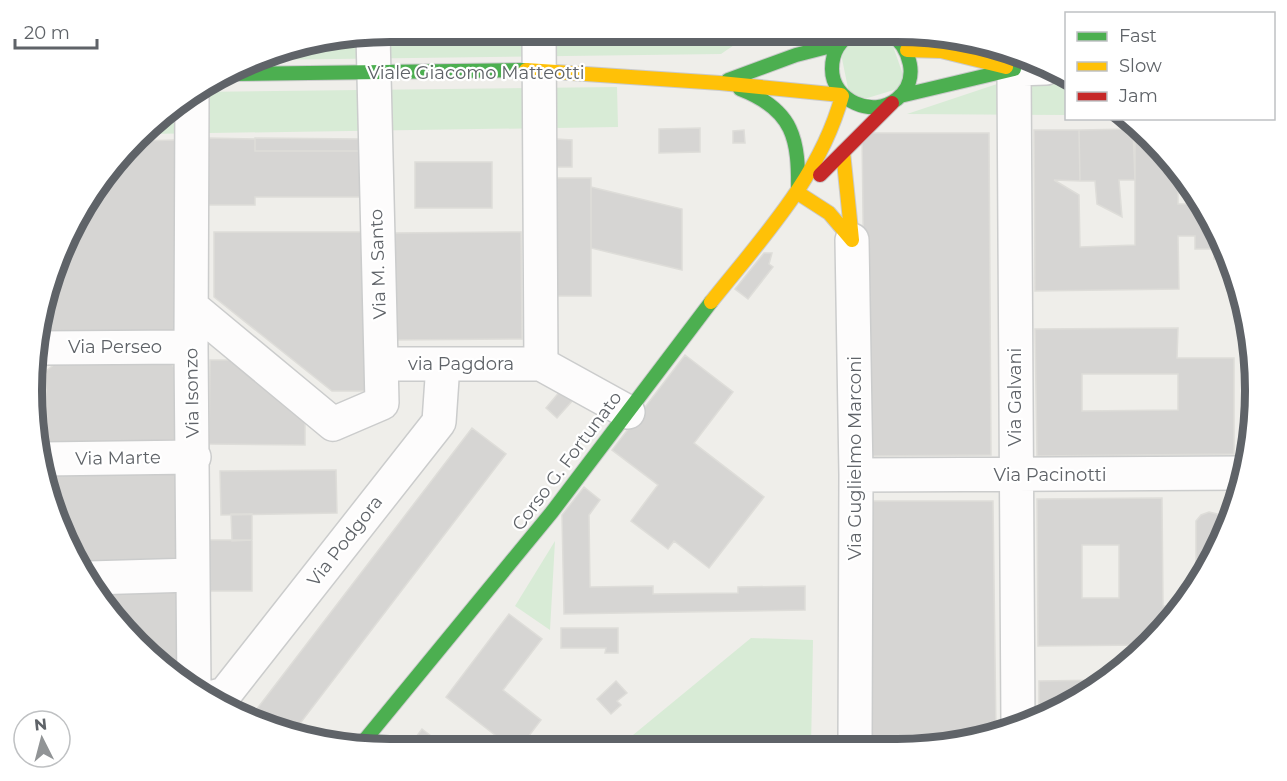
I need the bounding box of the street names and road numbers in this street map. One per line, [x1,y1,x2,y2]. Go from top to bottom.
street label: Viale Giacomo Matteotti [367,62,585,84]
street label: Via M. Santo [365,209,391,319]
street label: Via Perseo [68,336,162,358]
street label: Via Isonzo [180,348,204,438]
street label: Via Galvani [1004,348,1026,446]
street label: via Pagdora [408,353,514,375]
street label: Via Guglielmo Marconi [844,356,866,560]
street label: Corso G. Fortunato [508,387,626,535]
street label: Via Marte [75,446,161,470]
street label: Via Pacinotti [993,464,1107,486]
street label: Via Podgora [303,491,387,591]

